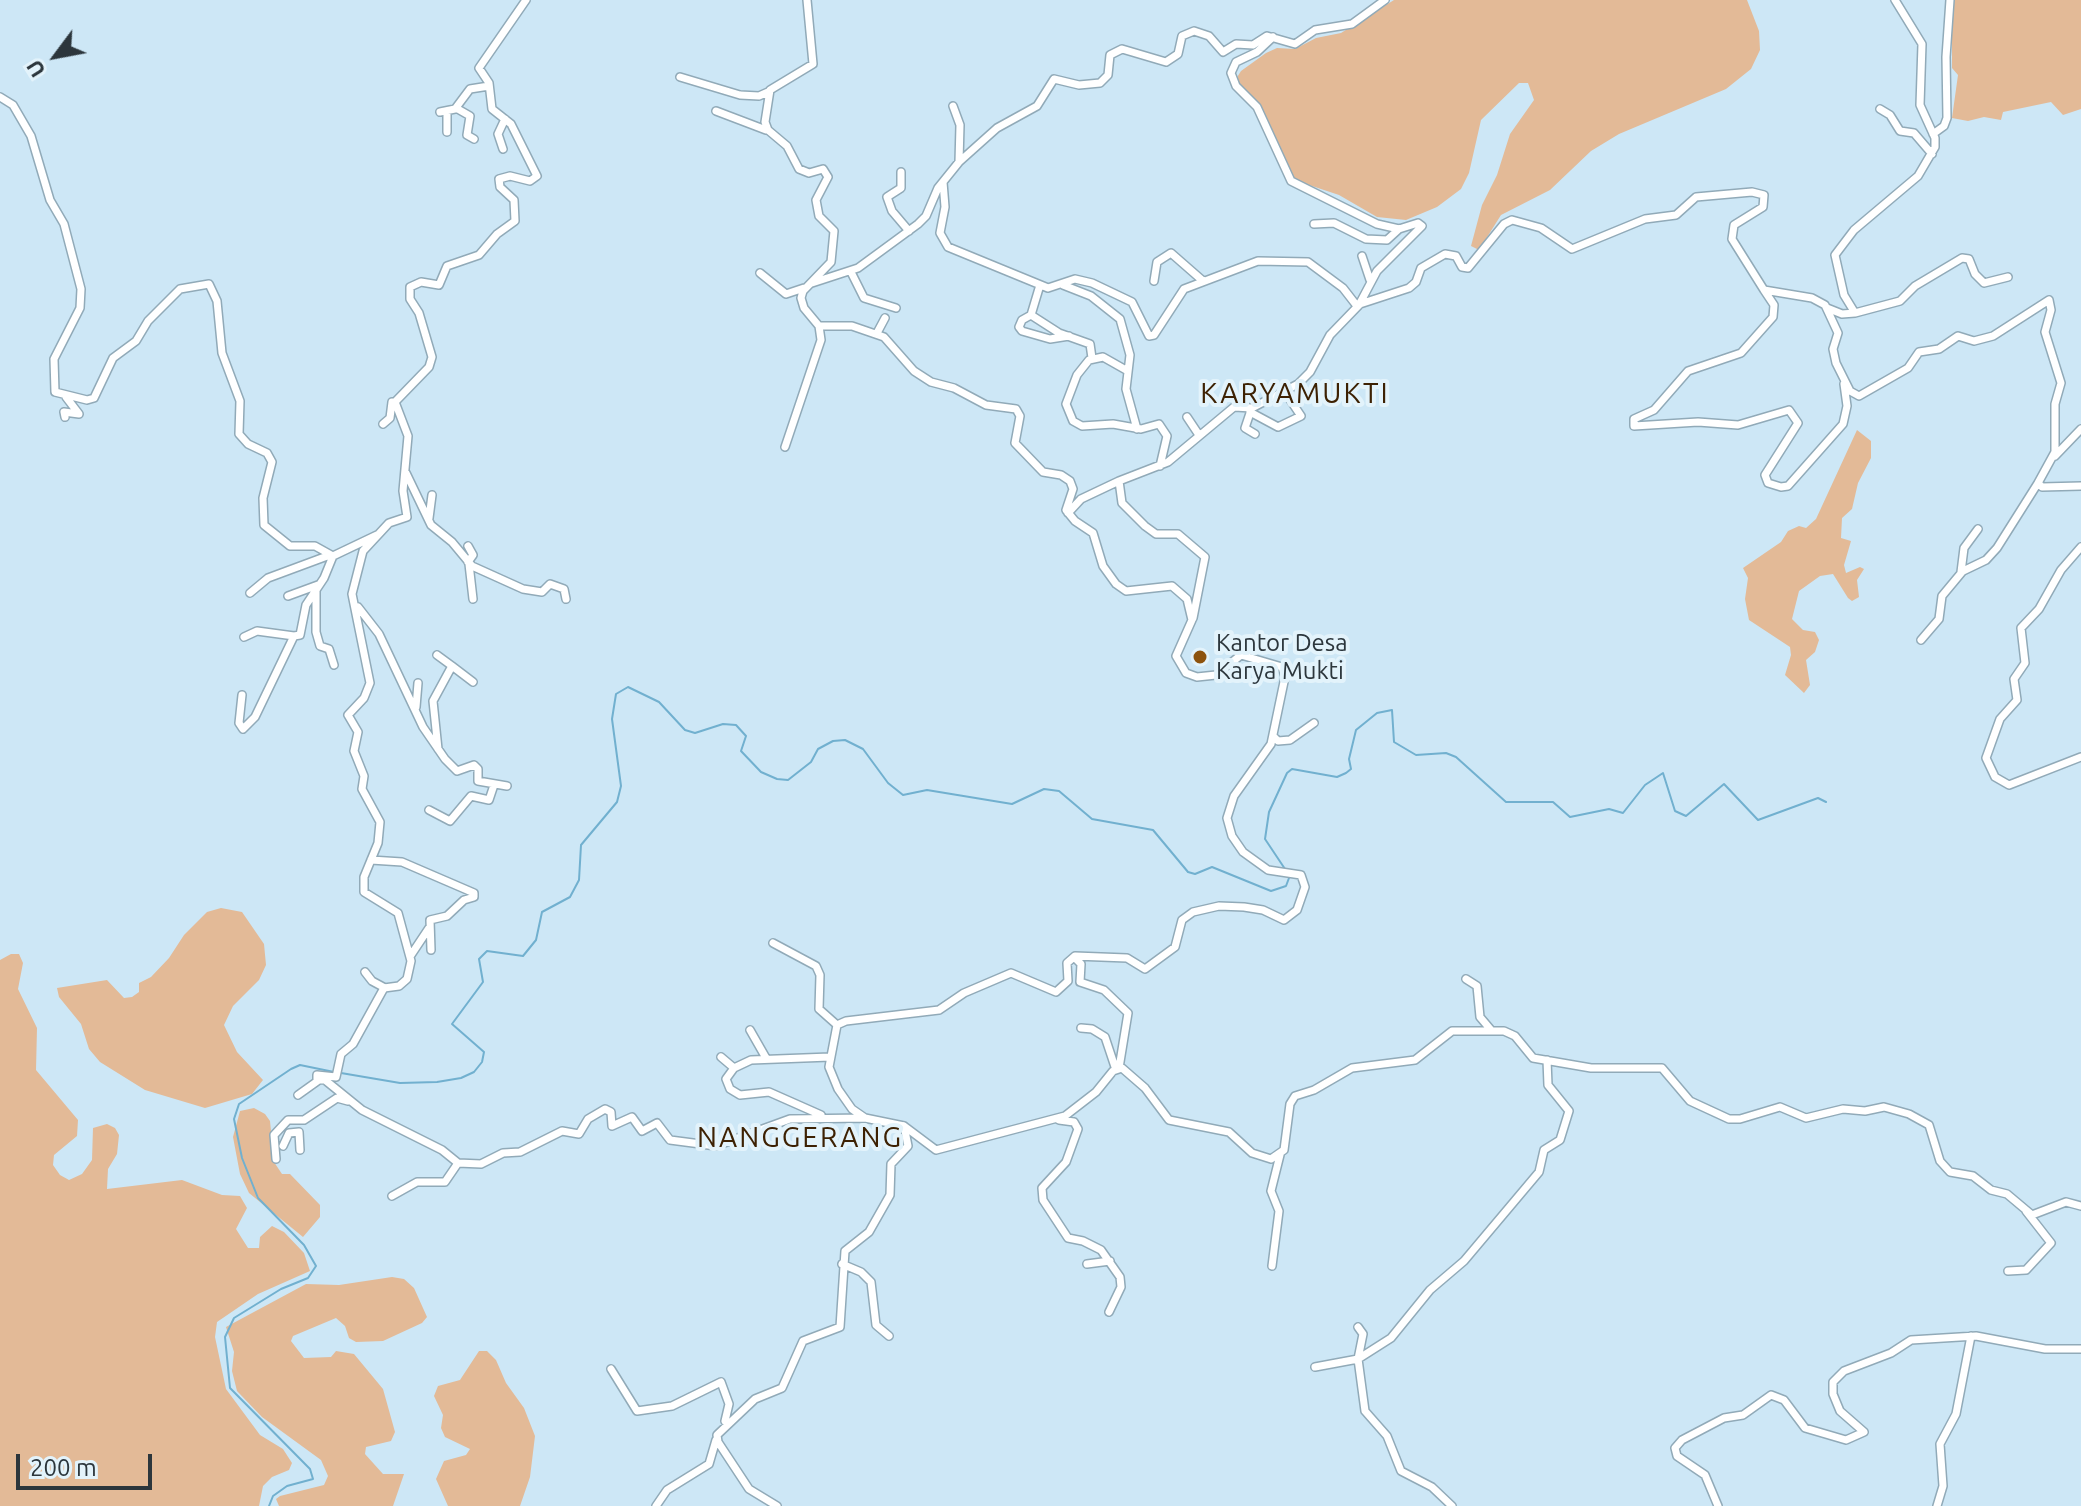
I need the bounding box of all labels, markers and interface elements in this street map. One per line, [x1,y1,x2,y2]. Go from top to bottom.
north arrow [16,16,96,96]
text: U [21,56,50,82]
district label: KARYAMUKTI [1200,377,1390,411]
place label: Kantor Desa Karya Mukti [1216,629,1348,685]
marker: Kantor Desa Karya Mukti [1191,648,1209,666]
district label: NANGGERANG [697,1121,903,1155]
scale bar [20,1438,156,1488]
text: 200 m [30,1454,97,1481]

